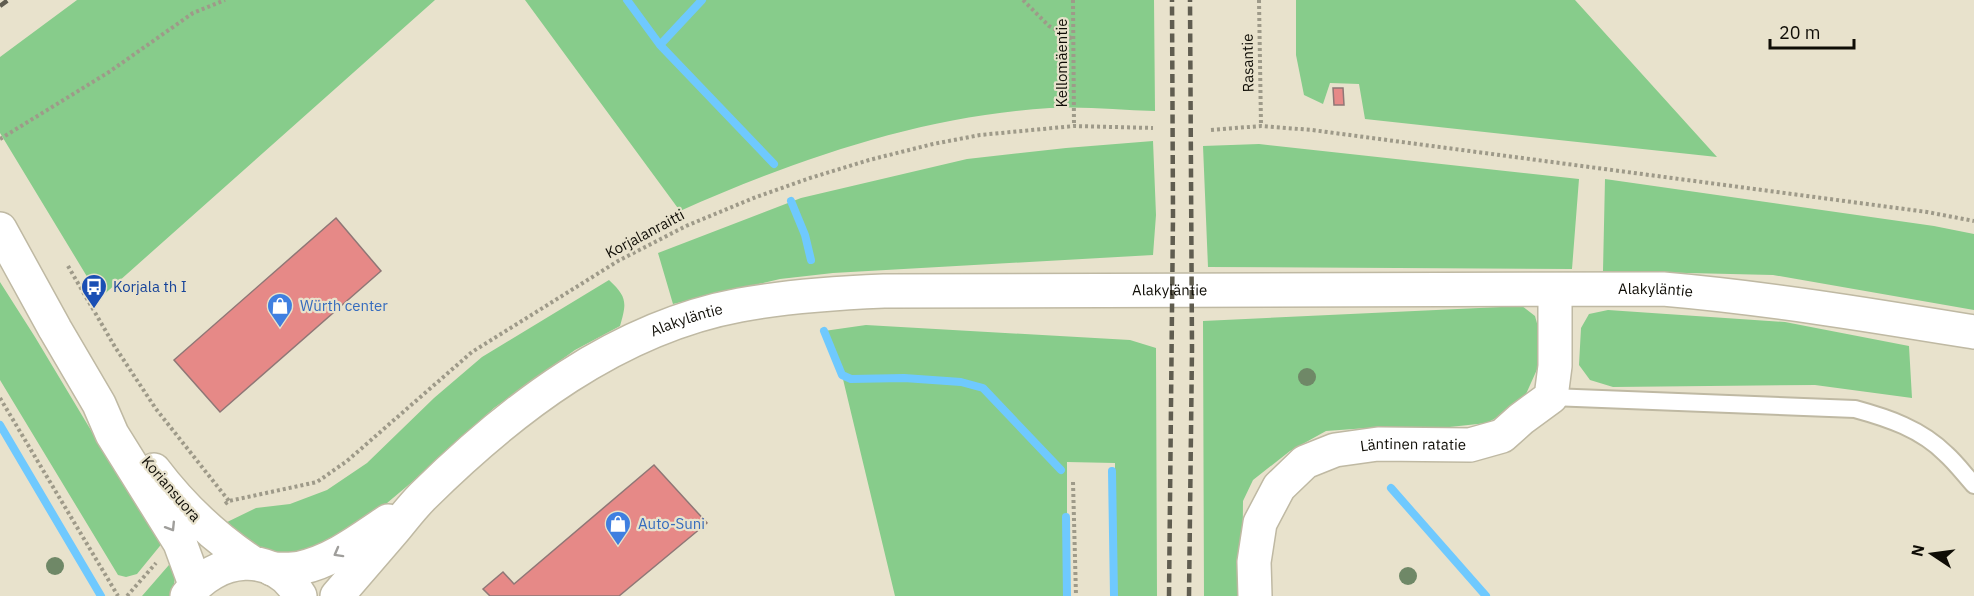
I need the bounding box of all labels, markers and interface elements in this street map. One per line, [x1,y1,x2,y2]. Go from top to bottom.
scale bar [1770,12,1854,50]
street label: Kellomäentie [1052,19,1071,107]
text: 20 m [1779,21,1821,44]
street label: Rasantie [1237,34,1258,92]
street label: Korjalanraitti [602,205,688,262]
bus stop icon: Korjala th I [79,272,109,310]
place label: Korjala th I [113,277,187,296]
street label: Alakyläntie [1618,279,1694,301]
street label: Alakyläntie [1132,280,1207,299]
shop icon: Würth center [265,291,295,329]
place label: Würth center [300,296,388,315]
street label: Alakyläntie [647,299,724,340]
street label: Läntinen ratatie [1359,434,1466,455]
street label: Koriansuora [138,452,205,525]
shop icon: Auto-Suni [603,509,633,547]
place label: Auto-Suni [638,514,705,533]
one-way arrow [163,521,175,531]
north arrow [1902,524,1962,584]
text: N [1906,543,1928,559]
one-way arrow [333,546,344,557]

